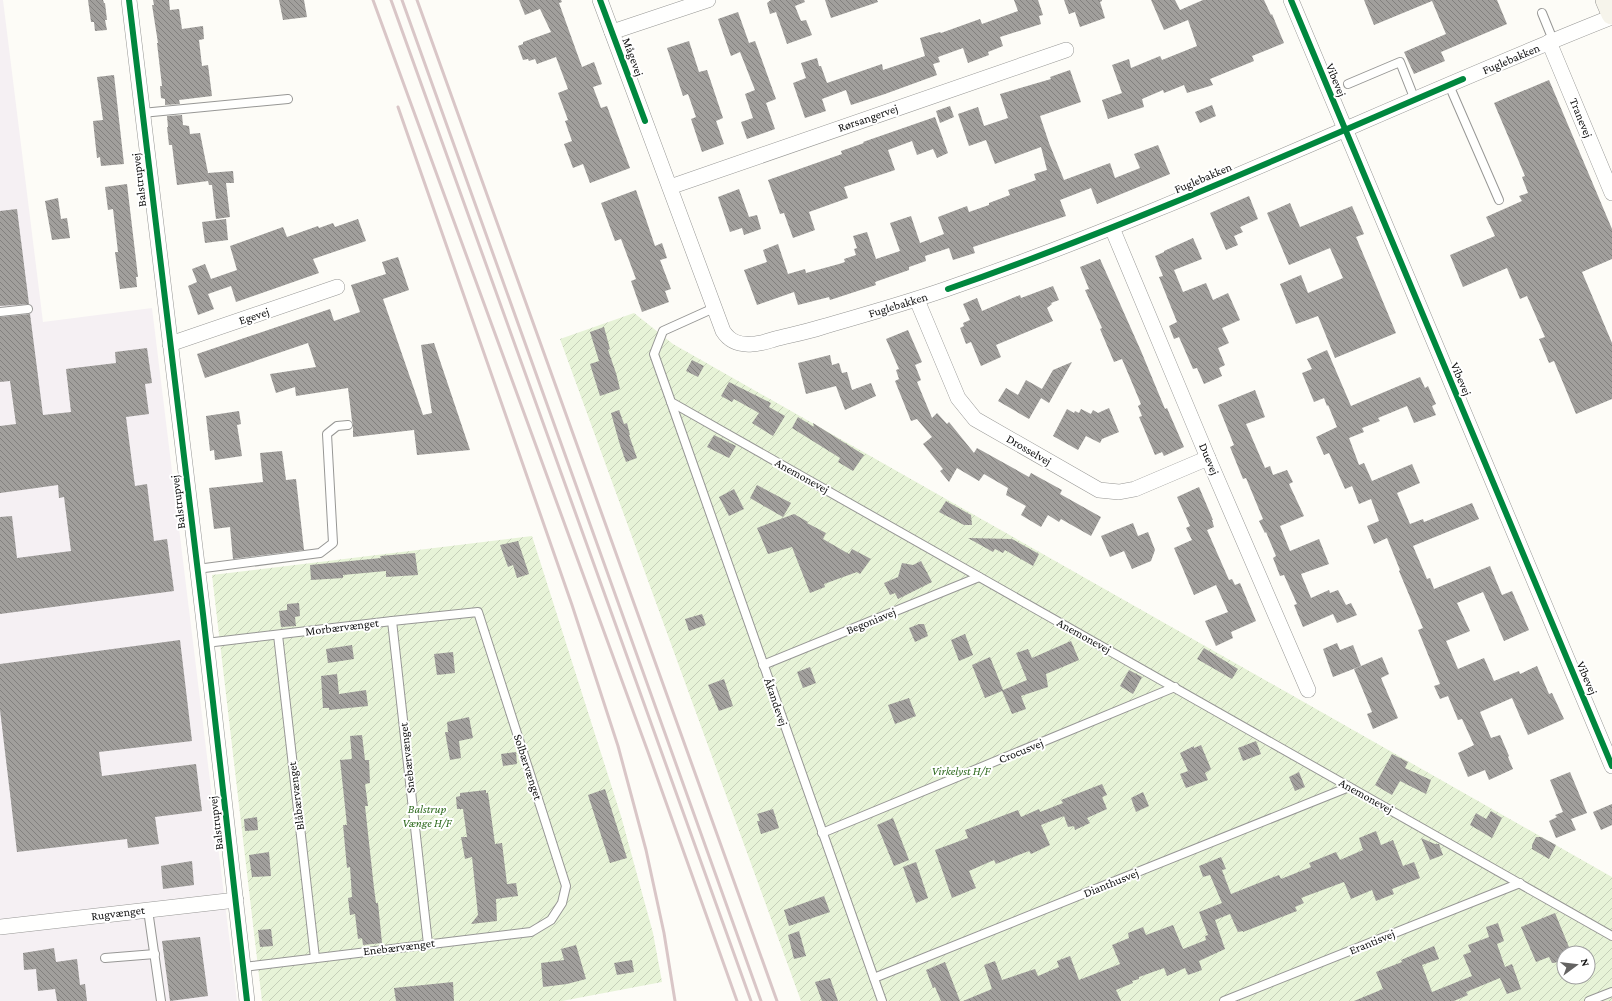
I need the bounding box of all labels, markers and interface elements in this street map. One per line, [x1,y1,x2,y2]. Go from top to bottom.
street label: Mågevej [620,36,646,78]
street label: Fuglebakken [1480,40,1542,77]
street label: Vibevej [1323,61,1349,99]
street label: Tranevej [1567,96,1595,140]
street label: Rørsangervej [836,101,900,135]
street label: Balstrupvej [129,152,149,208]
street label: Fuglebakken [1172,159,1234,196]
street label: Fuglebakken [867,289,930,321]
street label: Egevej [237,304,271,328]
street label: Vibevej [1448,360,1474,398]
street label: Drosselvej [1004,432,1054,468]
street label: Duevej [1196,441,1222,477]
street label: Anemonevej [773,455,831,497]
street label: Balstrupvej [168,474,188,530]
street label: Begoniavej [844,605,898,637]
street label: Morbærvænget [305,615,381,638]
street label: Anemonevej [1055,615,1113,657]
street label: Vibevej [1574,659,1600,697]
street label: Åkandevej [761,676,791,728]
street label: Snebærvænget [396,721,418,794]
street label: Solbærvænget [511,732,546,803]
street label: Crocusvej [997,736,1045,766]
street label: Blåbærvænget [285,760,307,831]
park label: Virkelyst H/F [932,764,991,778]
street label: Anemonevej [1337,775,1395,817]
street label: Balstrupvej [206,795,226,851]
park label: Balstrup Vænge H/F [402,802,453,830]
street label: Dianthusvej [1081,866,1141,900]
street label: Rugvænget [90,903,147,923]
street label: Erantisvej [1347,927,1397,957]
street label: Enebærvænget [362,936,437,958]
north arrow [1556,945,1596,985]
text: N [1579,957,1593,968]

